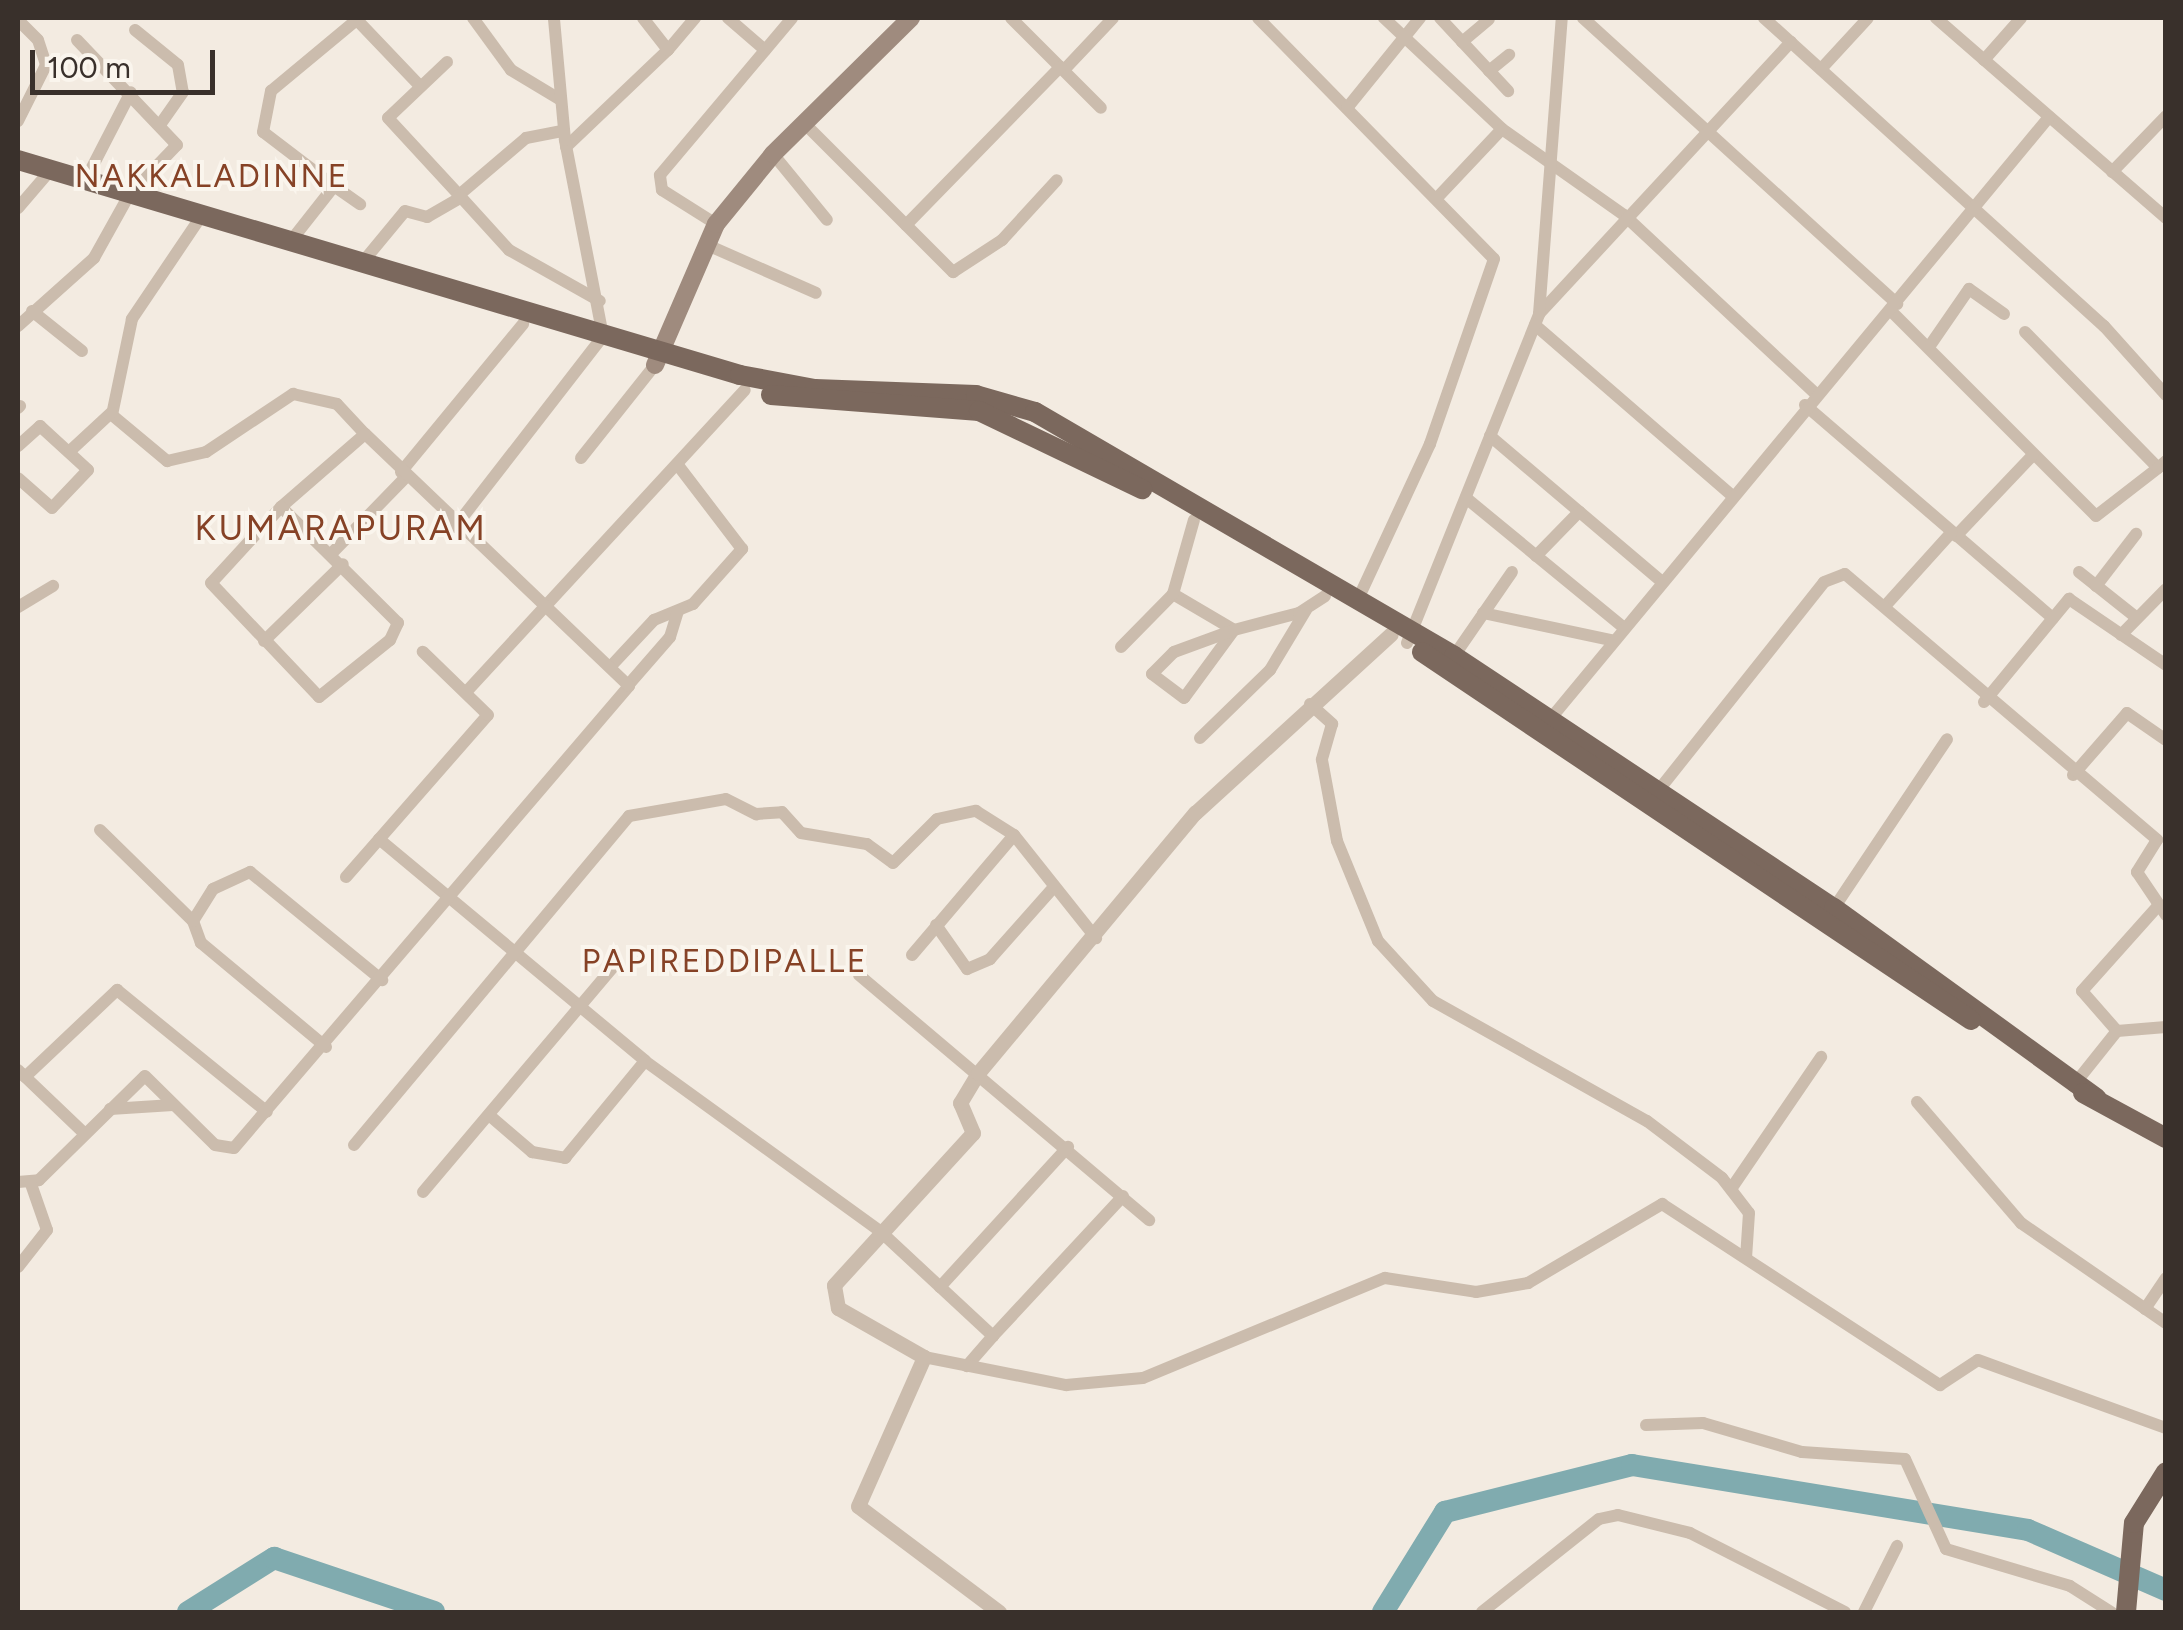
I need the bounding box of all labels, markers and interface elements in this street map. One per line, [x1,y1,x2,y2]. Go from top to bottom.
scale bar [35,30,220,92]
text: 100 m [47,49,131,86]
district label: NAKKALADINNE [75,157,349,195]
district label: KUMARAPURAM [195,507,487,549]
district label: PAPIREDDIPALLE [582,942,868,980]

